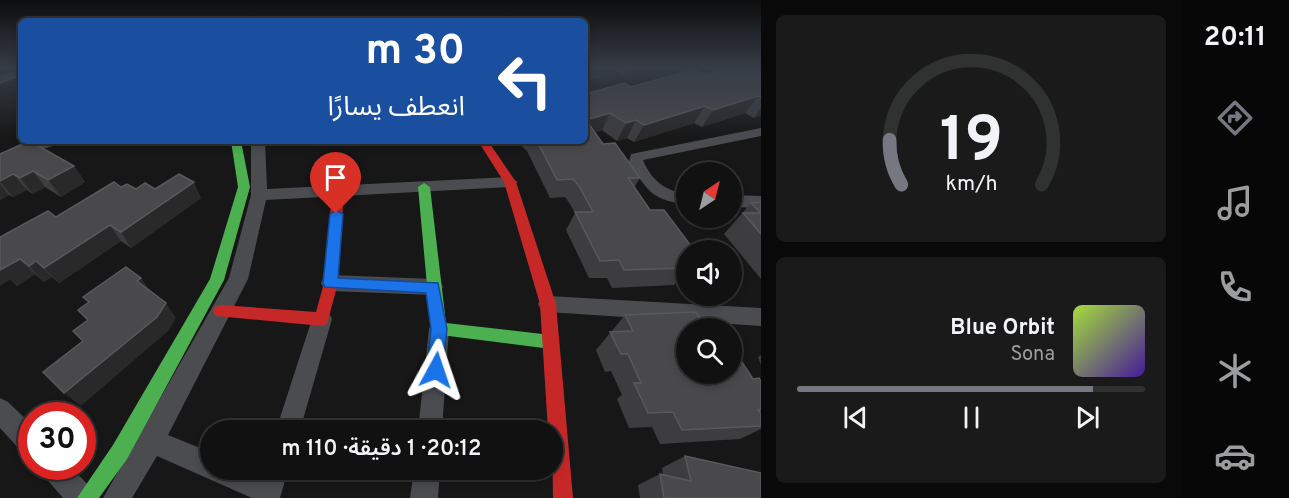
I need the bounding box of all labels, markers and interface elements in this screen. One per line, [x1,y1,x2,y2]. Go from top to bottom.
text: 20:11 [1204,21,1266,55]
text: 30 m [366,26,465,79]
icon: left [486,42,564,120]
text: انعطف يسارًا [328,91,465,125]
icon: directions [1214,97,1256,139]
text: 19 [939,104,1003,183]
pin [310,152,361,214]
icon: arrive [319,161,352,194]
north arrow [676,162,742,228]
map controls [676,162,742,384]
text: km/h [945,172,997,199]
icon: music [1214,182,1256,224]
button: sound [676,240,742,306]
icon: phone [1214,266,1256,308]
text: Blue Orbit [950,315,1055,342]
button: search [676,318,742,384]
position arrow [404,338,468,402]
text: Sona [1010,342,1055,368]
icon: climate [1214,350,1256,392]
icon: previous [839,401,872,434]
icon: pause [955,401,988,434]
icon: next [1071,401,1104,434]
speed limit sign: 30 [18,402,96,480]
icon: car [1214,435,1256,477]
text: 20:12 · 1 دقيقة · 110 m [281,436,482,463]

